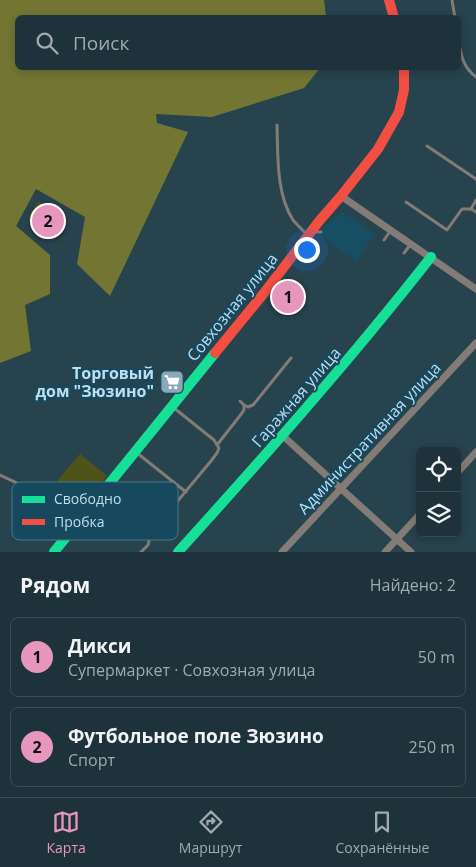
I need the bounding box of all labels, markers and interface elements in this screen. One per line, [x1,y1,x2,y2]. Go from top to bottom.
search box [15,15,461,70]
icon: search [33,29,61,57]
text: Поиск [73,30,129,56]
pin: 2 [32,202,64,240]
your location [294,237,320,263]
street label: Совхозная улица [182,248,282,366]
pin: 1 [272,278,304,316]
street label: Гаражная улица [246,342,346,452]
street label: Административная улица [293,357,445,519]
place label: Торговый дом "Зюзино" [35,362,154,402]
supermarket icon: Торговый дом "Зюзино" [159,369,185,395]
map controls [416,447,461,537]
button: locate [416,447,461,492]
legend [12,482,178,540]
text: Свободно [54,489,121,508]
button: layers [416,492,461,537]
text: Пробка [54,512,105,531]
text: Рядом [20,571,90,599]
text: Найдено: 2 [370,574,456,596]
text: Дикси [68,633,131,659]
text: 1 [32,646,42,668]
text: 50 m [418,646,455,668]
text: Супермаркет · Совхозная улица [68,659,315,681]
text: Футбольное поле Зюзино [68,723,324,749]
text: 2 [32,736,42,758]
text: 250 m [409,736,455,758]
text: Спорт [68,749,115,771]
tab: Карта [47,808,86,857]
tab: Маршрут [179,808,242,857]
tab: Сохранённые [335,808,429,857]

